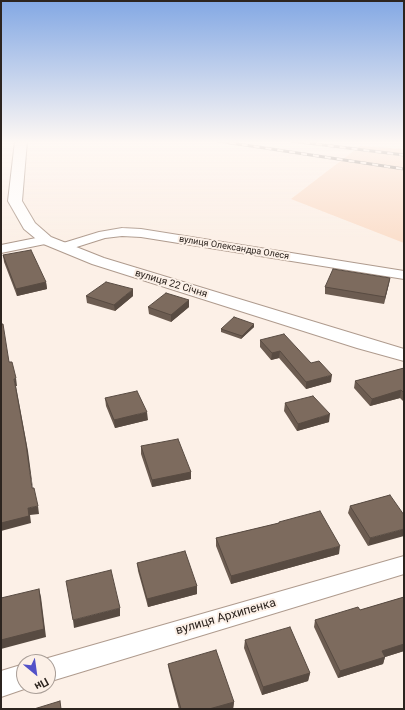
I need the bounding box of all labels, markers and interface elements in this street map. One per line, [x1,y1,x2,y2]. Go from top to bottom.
street label: вулиця Олександра Олеся [178,234,290,262]
street label: вулиця 22 Січня [133,267,209,301]
street label: вулиця Архипенка [174,596,278,638]
north arrow [16,654,56,694]
text: Пн [32,675,51,693]

